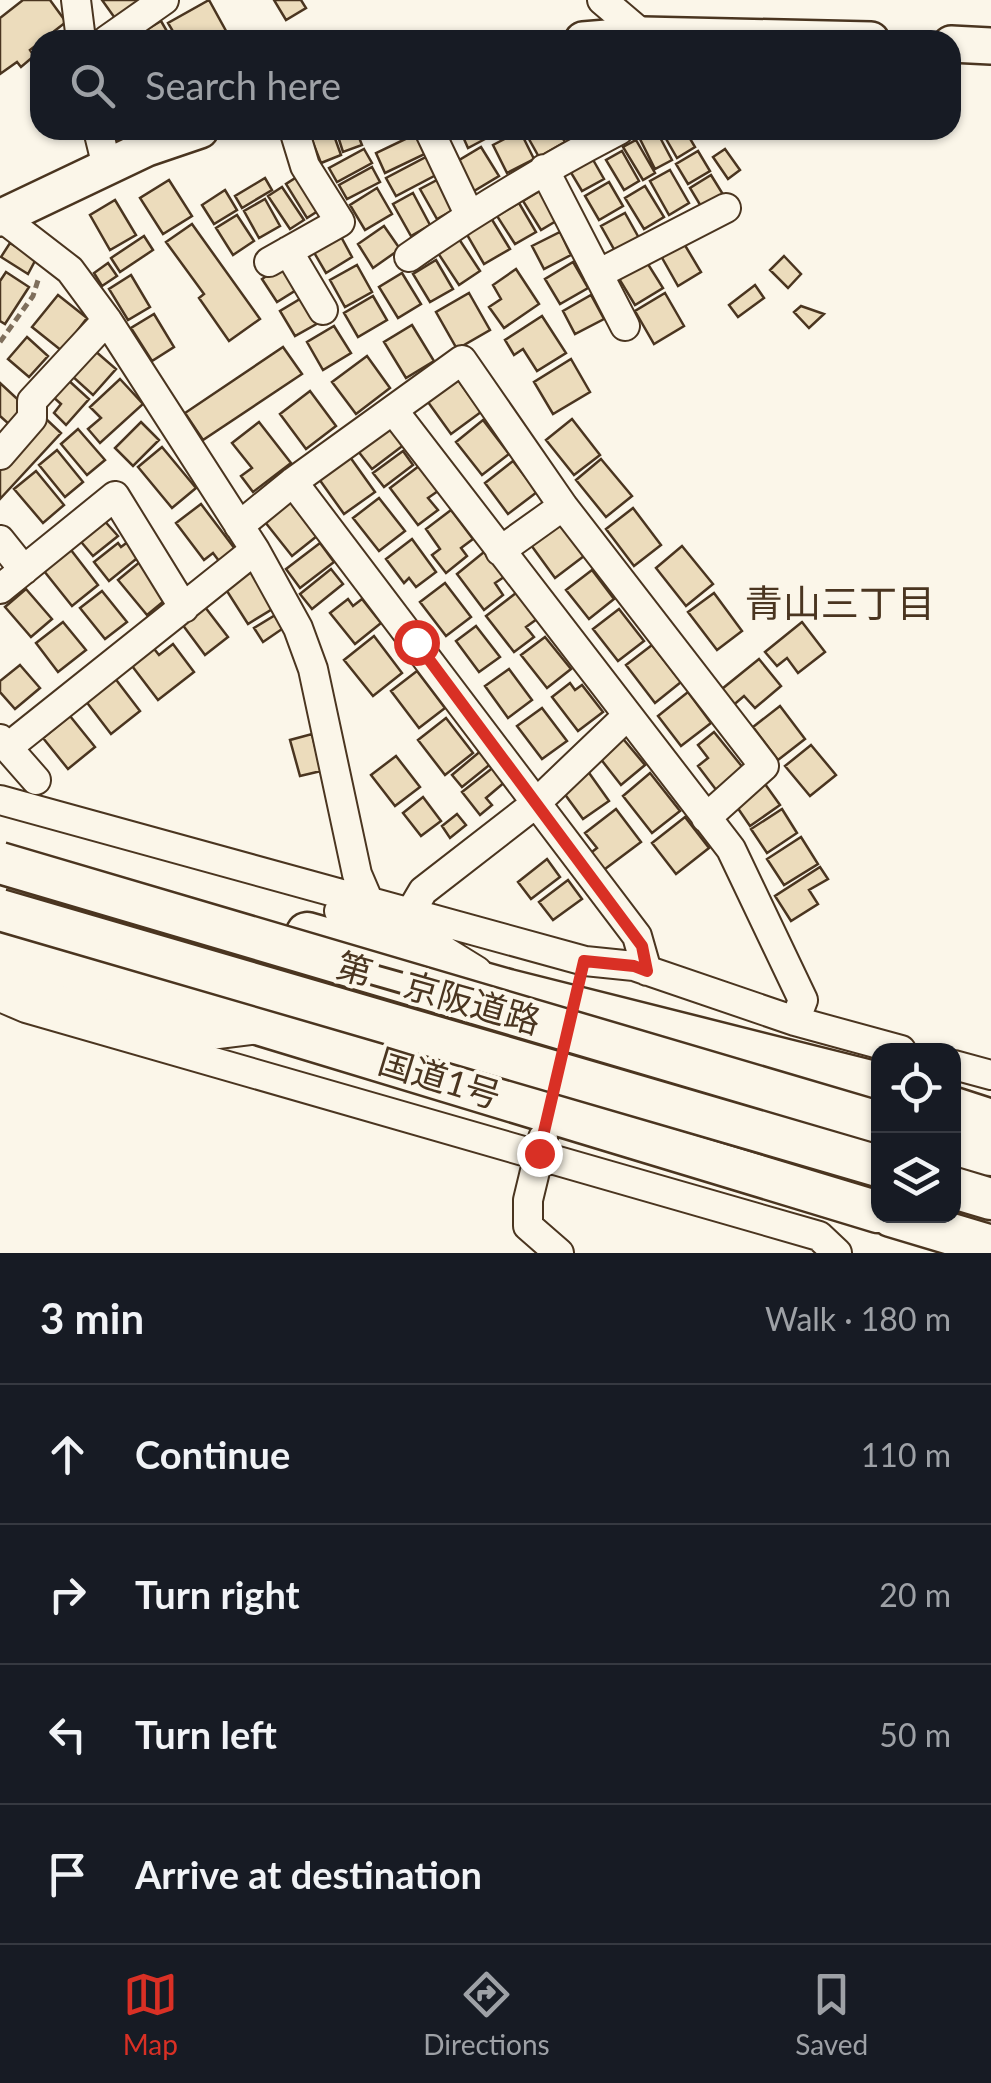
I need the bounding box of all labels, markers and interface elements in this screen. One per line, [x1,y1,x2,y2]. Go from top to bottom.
search box [30,30,961,140]
icon: search [65,58,120,113]
text: Search here [145,62,341,108]
district label: 青山三丁目 [745,579,935,625]
route start [394,620,440,666]
street label: 第二京阪道路 [332,943,546,1041]
street label: 国道1号 [374,1039,506,1115]
map controls [871,1043,961,1223]
button: locate [871,1043,961,1133]
route end [517,1131,563,1177]
button: layers [871,1133,961,1223]
text: 3 min [40,1293,144,1343]
text: Walk · 180 m [765,1299,951,1338]
icon: ahead [40,1427,95,1482]
text: Continue [135,1431,290,1477]
text: 110 m [861,1435,951,1474]
icon: right [40,1567,95,1622]
text: Turn right [135,1571,300,1617]
text: 20 m [879,1575,951,1614]
icon: left [40,1707,95,1762]
text: Turn left [135,1711,277,1757]
text: 50 m [879,1715,951,1754]
icon: arrive [40,1847,95,1902]
text: Arrive at destination [135,1851,482,1897]
tab: Map [123,1967,178,2061]
tab: Directions [423,1967,550,2061]
tab: Saved [795,1967,868,2061]

